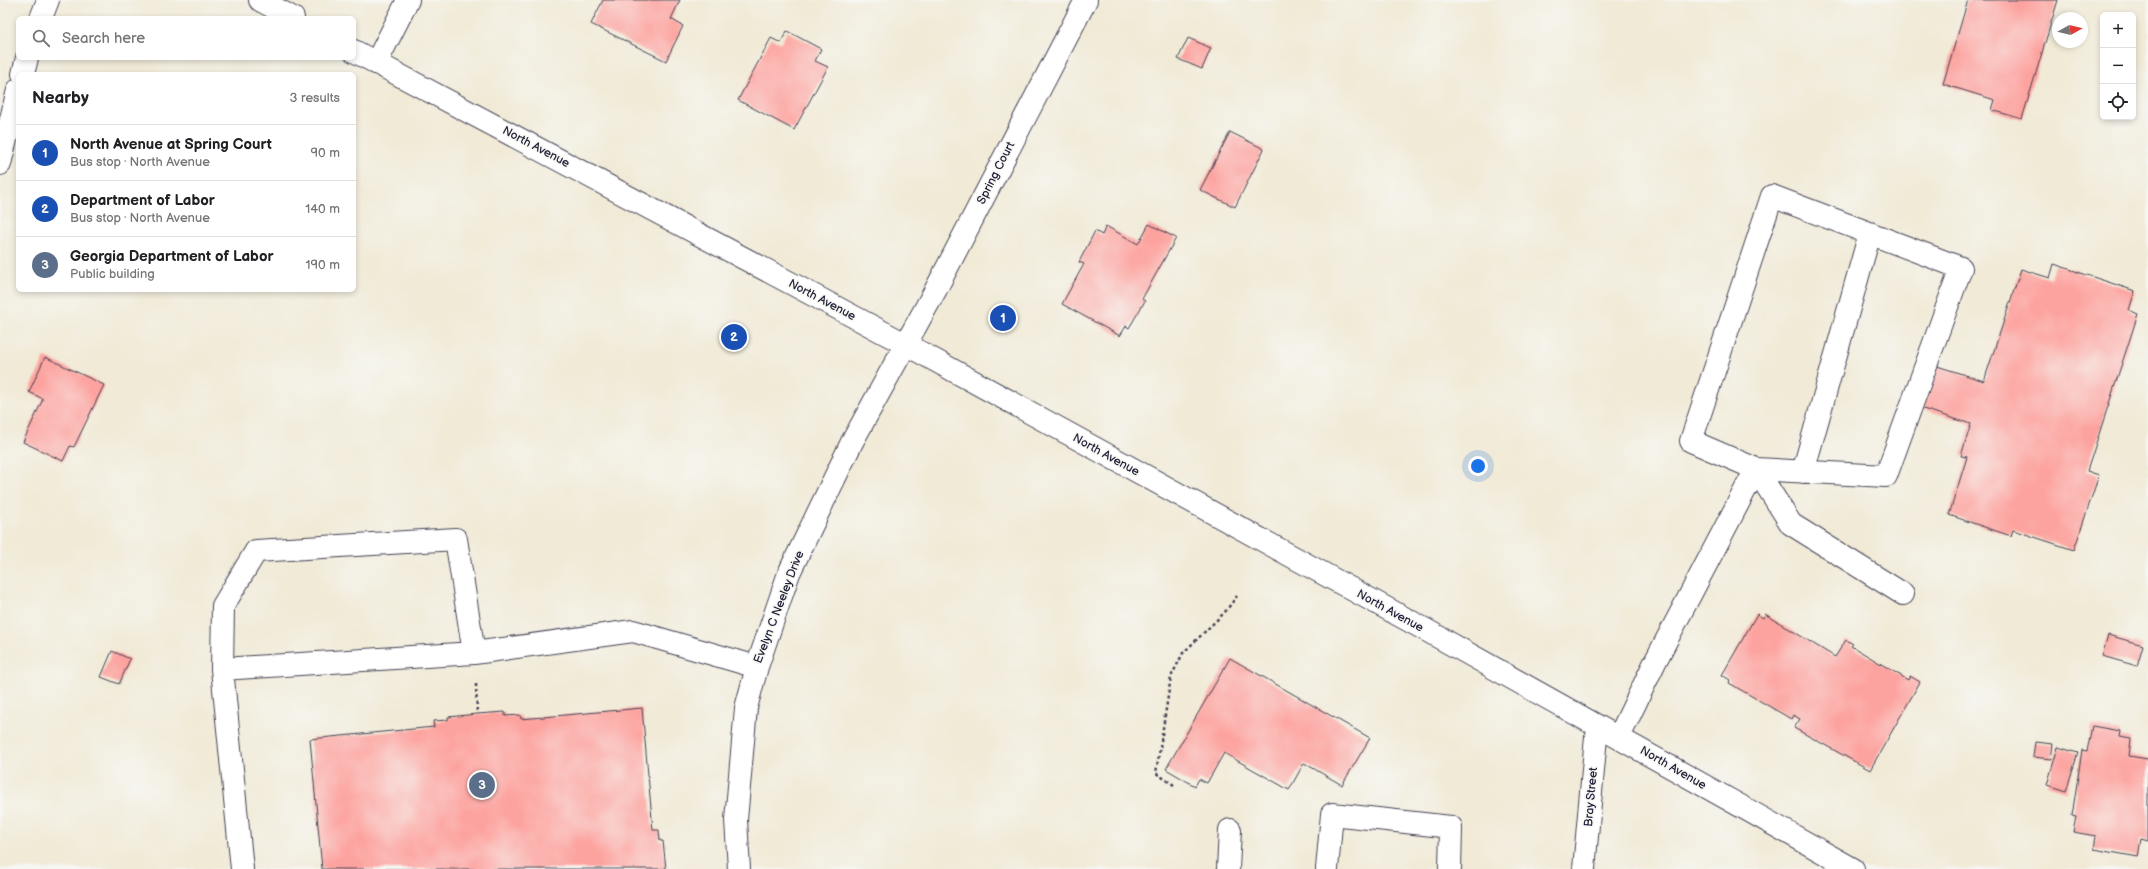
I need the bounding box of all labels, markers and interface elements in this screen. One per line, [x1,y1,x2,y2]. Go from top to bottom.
north arrow [2052,12,2088,48]
map controls [2100,12,2136,120]
button: + [2100,12,2136,48]
search box [16,16,356,60]
icon: search [30,27,52,49]
text: Search here [62,29,145,48]
button: − [2100,48,2136,84]
button: locate [2100,84,2136,120]
text: Nearby [32,88,89,108]
text: 3 results [289,90,340,106]
street label: North Avenue [500,123,572,171]
text: North Avenue at Spring Court [70,135,272,154]
street label: Spring Court [974,139,1018,207]
text: 1 [42,145,48,161]
text: 90 m [311,145,340,161]
text: Bus stop · North Avenue [70,154,210,170]
text: Department of Labor [70,191,215,210]
text: 2 [41,201,49,217]
text: 140 m [305,201,340,217]
text: Bus stop · North Avenue [70,210,210,226]
text: Georgia Department of Labor [70,247,273,266]
text: 3 [41,257,49,273]
text: 190 m [306,257,340,273]
text: Public building [70,266,155,282]
street label: North Avenue [786,276,858,324]
pin: 1 [990,303,1016,333]
pin: 2 [721,322,747,352]
street label: North Avenue [1070,430,1142,480]
your location [1468,456,1488,476]
street label: Evelyn C Neeley Drive [751,549,807,665]
street label: North Avenue [1354,586,1426,636]
street label: North Avenue [1637,743,1709,793]
street label: Bray Street [1581,766,1601,827]
pin: 3 [469,770,495,800]

